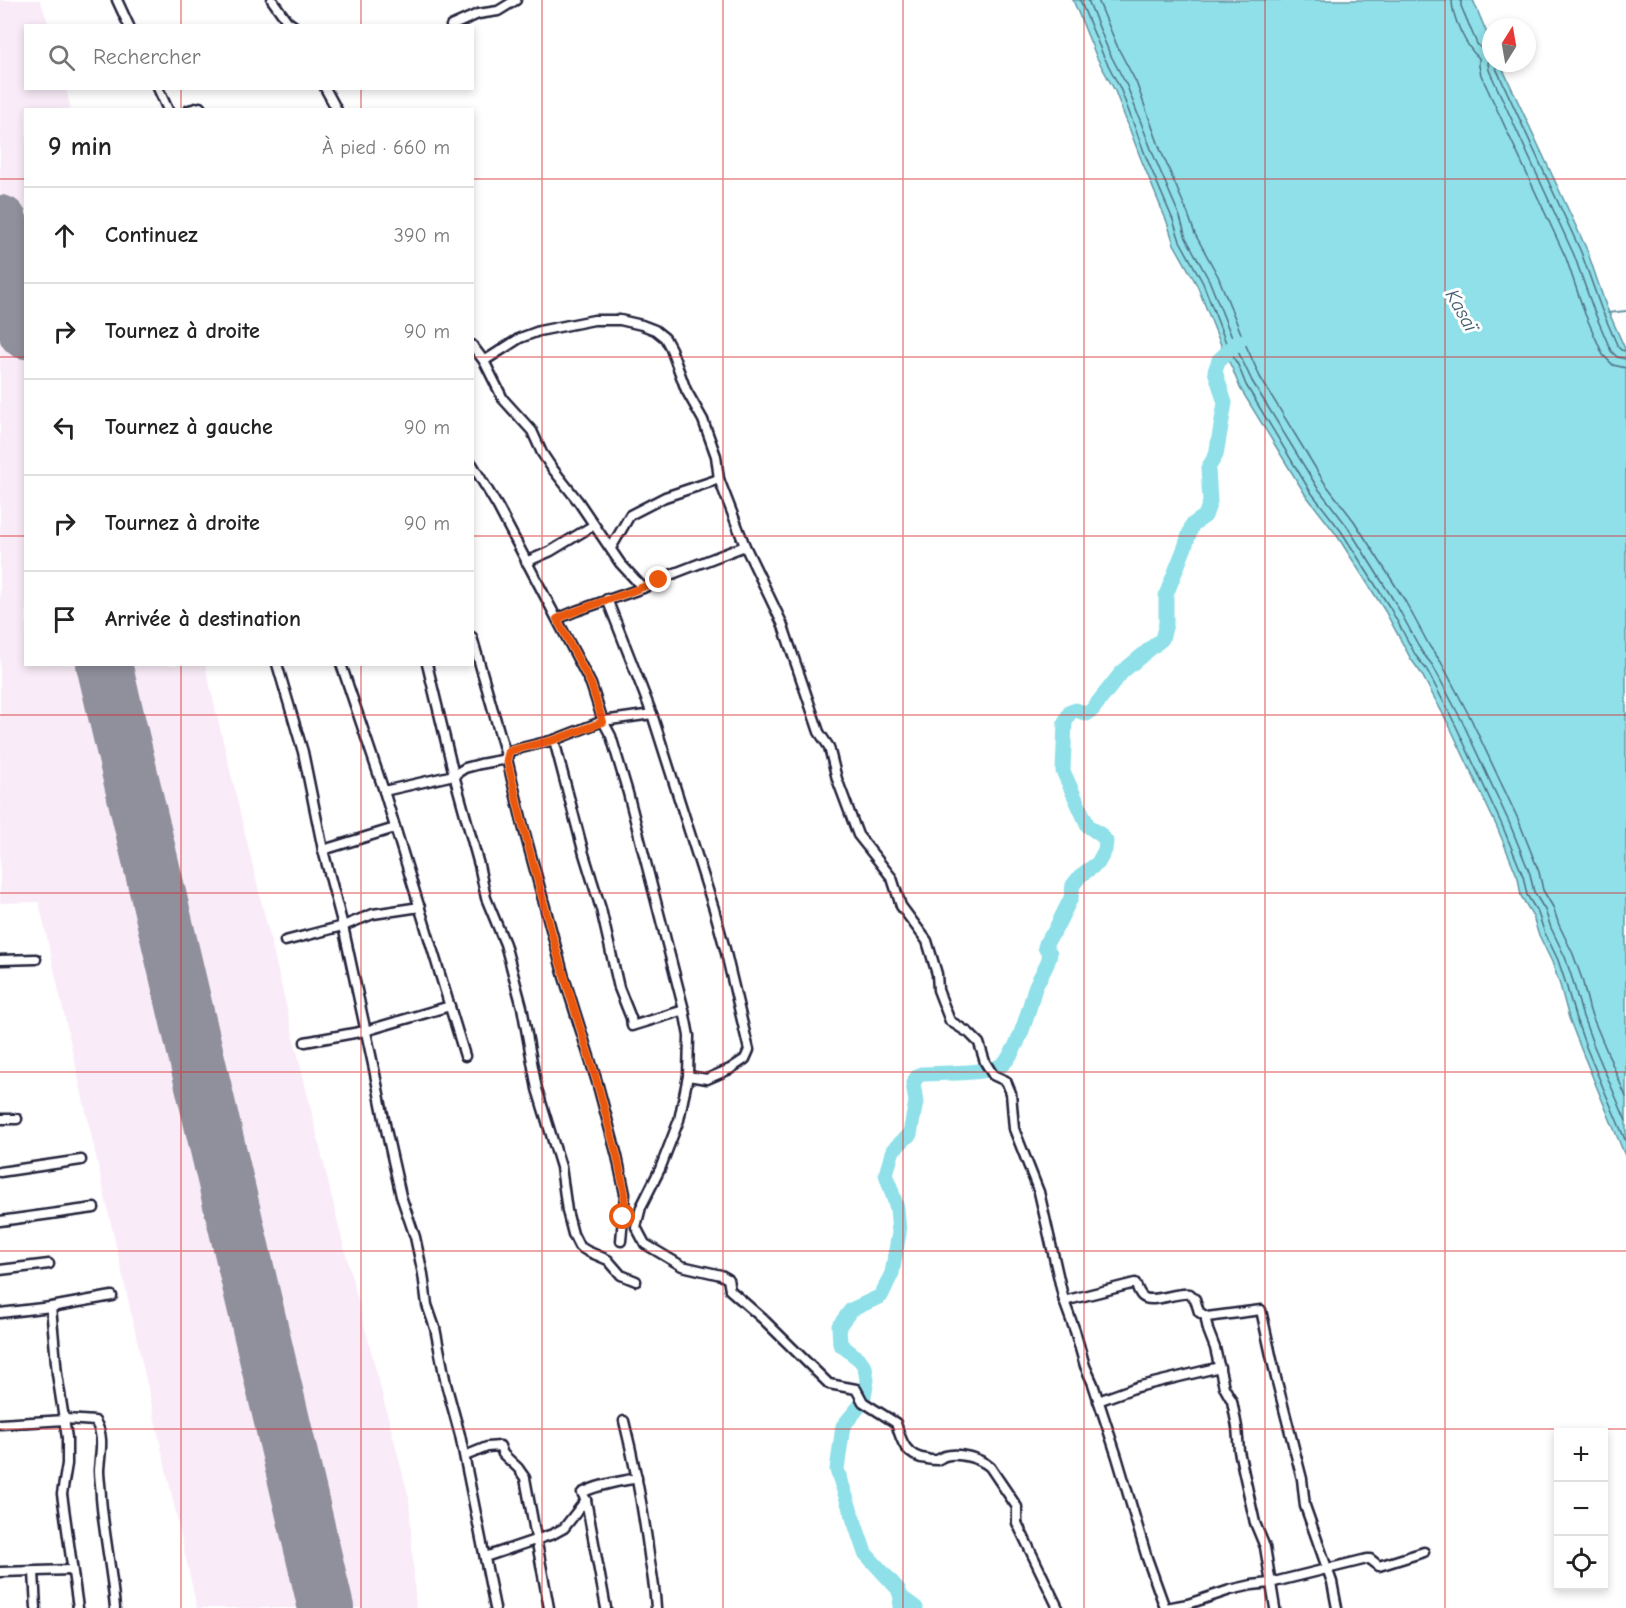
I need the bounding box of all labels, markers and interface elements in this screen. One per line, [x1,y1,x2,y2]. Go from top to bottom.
north arrow [1482,18,1536,72]
search box [24,24,474,90]
icon: search [45,41,78,74]
text: Rechercher [93,44,201,70]
text: 9 min [48,132,112,162]
text: À pied · 660 m [322,136,450,159]
icon: ahead [48,219,81,252]
text: Continuez [105,222,198,248]
text: 390 m [394,224,450,247]
water label: Kasaï [1441,285,1484,337]
icon: right [48,315,81,348]
text: Tournez à droite [105,318,260,344]
text: 90 m [404,320,450,343]
icon: left [48,411,81,444]
text: Tournez à gauche [105,414,273,440]
text: 90 m [404,416,450,439]
icon: right [48,507,81,540]
text: Tournez à droite [105,510,260,536]
text: 90 m [404,512,450,535]
route end [645,566,671,592]
icon: arrive [48,603,81,636]
text: Arrivée à destination [105,606,301,632]
route start [609,1203,635,1229]
map controls [1554,1428,1608,1590]
button: + [1554,1428,1608,1482]
button: − [1554,1482,1608,1536]
button: locate [1554,1536,1608,1590]

